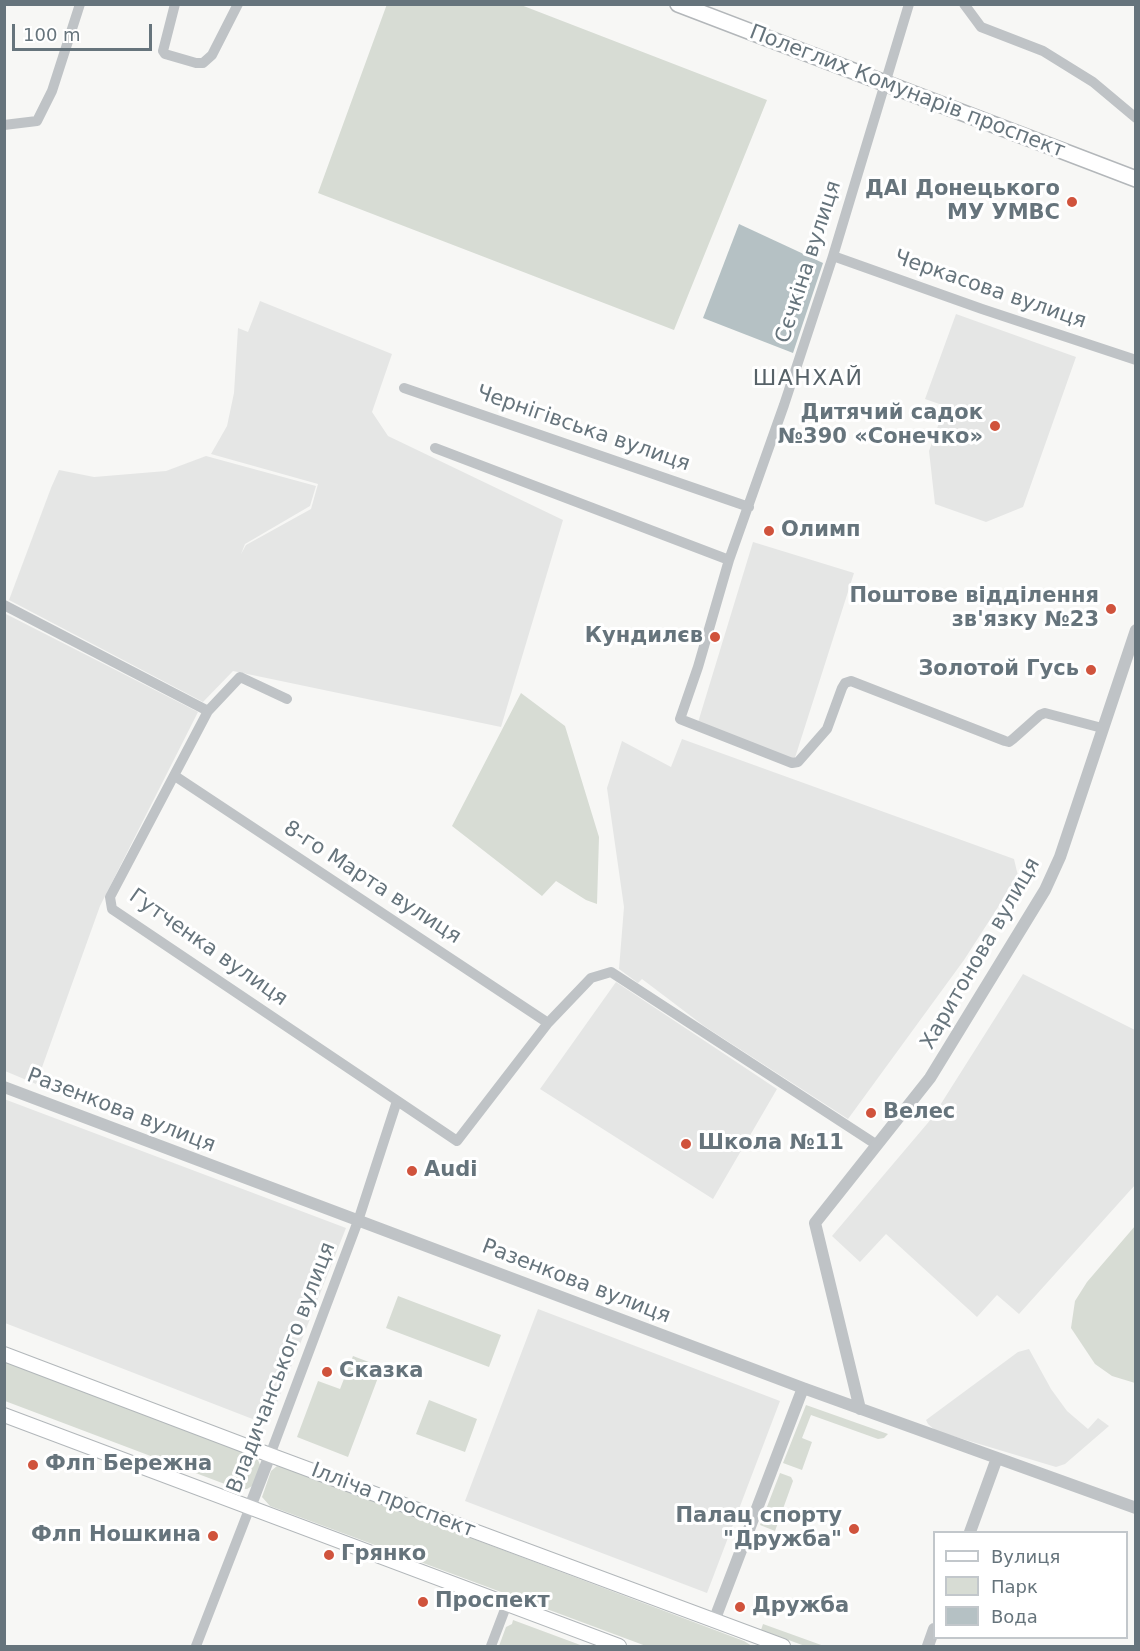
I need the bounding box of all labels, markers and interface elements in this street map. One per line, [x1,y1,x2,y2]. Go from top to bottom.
scale bar [15,12,154,50]
street label: Полеглих Комунарів проспект [746,20,1068,164]
text: 100 m [23,24,81,45]
place label: ДАІ Донецького МУ УМВС [865,177,1060,227]
street label: Сєчкіна вулиця [771,178,847,346]
marker: ДАІ Донецького МУ УМВС [1065,195,1079,209]
street label: Черкасова вулиця [891,245,1089,335]
district label: ШАНХАЙ [753,366,863,392]
street label: Чернігівська вулиця [473,381,693,477]
place label: Дитячий садок №390 «Сонечко» [778,401,983,451]
marker: Дитячий садок №390 «Сонечко» [988,419,1002,433]
place label: Олимп [781,518,861,544]
marker: Олимп [762,524,776,538]
place label: Поштове відділення зв'язку №23 [850,584,1099,634]
marker: Поштове відділення зв'язку №23 [1104,602,1118,616]
place label: Кундилєв [585,624,703,650]
marker: Кундилєв [708,630,722,644]
place label: Золотой Гусь [918,657,1079,683]
marker: Золотой Гусь [1084,663,1098,677]
street label: 8-го Марта вулиця [279,816,465,950]
street label: Харитонова вулиця [916,854,1046,1054]
street label: Гутченка вулиця [124,884,292,1012]
street label: Разенкова вулиця [23,1063,219,1159]
place label: Велес [883,1100,955,1126]
marker: Велес [864,1106,878,1120]
place label: Школа №11 [698,1131,844,1157]
marker: Школа №11 [679,1137,693,1151]
place label: Audi [424,1158,477,1184]
marker: Audi [405,1164,419,1178]
street label: Разенкова вулиця [478,1234,674,1330]
street label: Владичанського вулиця [222,1239,342,1497]
place label: Сказка [339,1359,423,1385]
marker: Сказка [320,1365,334,1379]
place label: Флп Бережна [45,1452,212,1478]
marker: Флп Бережна [26,1458,40,1472]
street label: Ілліча проспект [307,1458,479,1544]
place label: Палац спорту "Дружба" [676,1504,842,1554]
marker: Палац спорту "Дружба" [847,1522,861,1536]
place label: Флп Ношкина [31,1523,201,1549]
marker: Флп Ношкина [206,1529,220,1543]
legend [933,1531,1128,1639]
place label: Грянко [341,1542,426,1568]
text: Вулиця [991,1546,1060,1567]
marker: Грянко [322,1548,336,1562]
text: Парк [991,1576,1038,1597]
place label: Проспект [435,1589,550,1615]
place label: Дружба [752,1594,849,1620]
marker: Проспект [416,1595,430,1609]
marker: Дружба [733,1600,747,1614]
text: Вода [991,1606,1038,1627]

